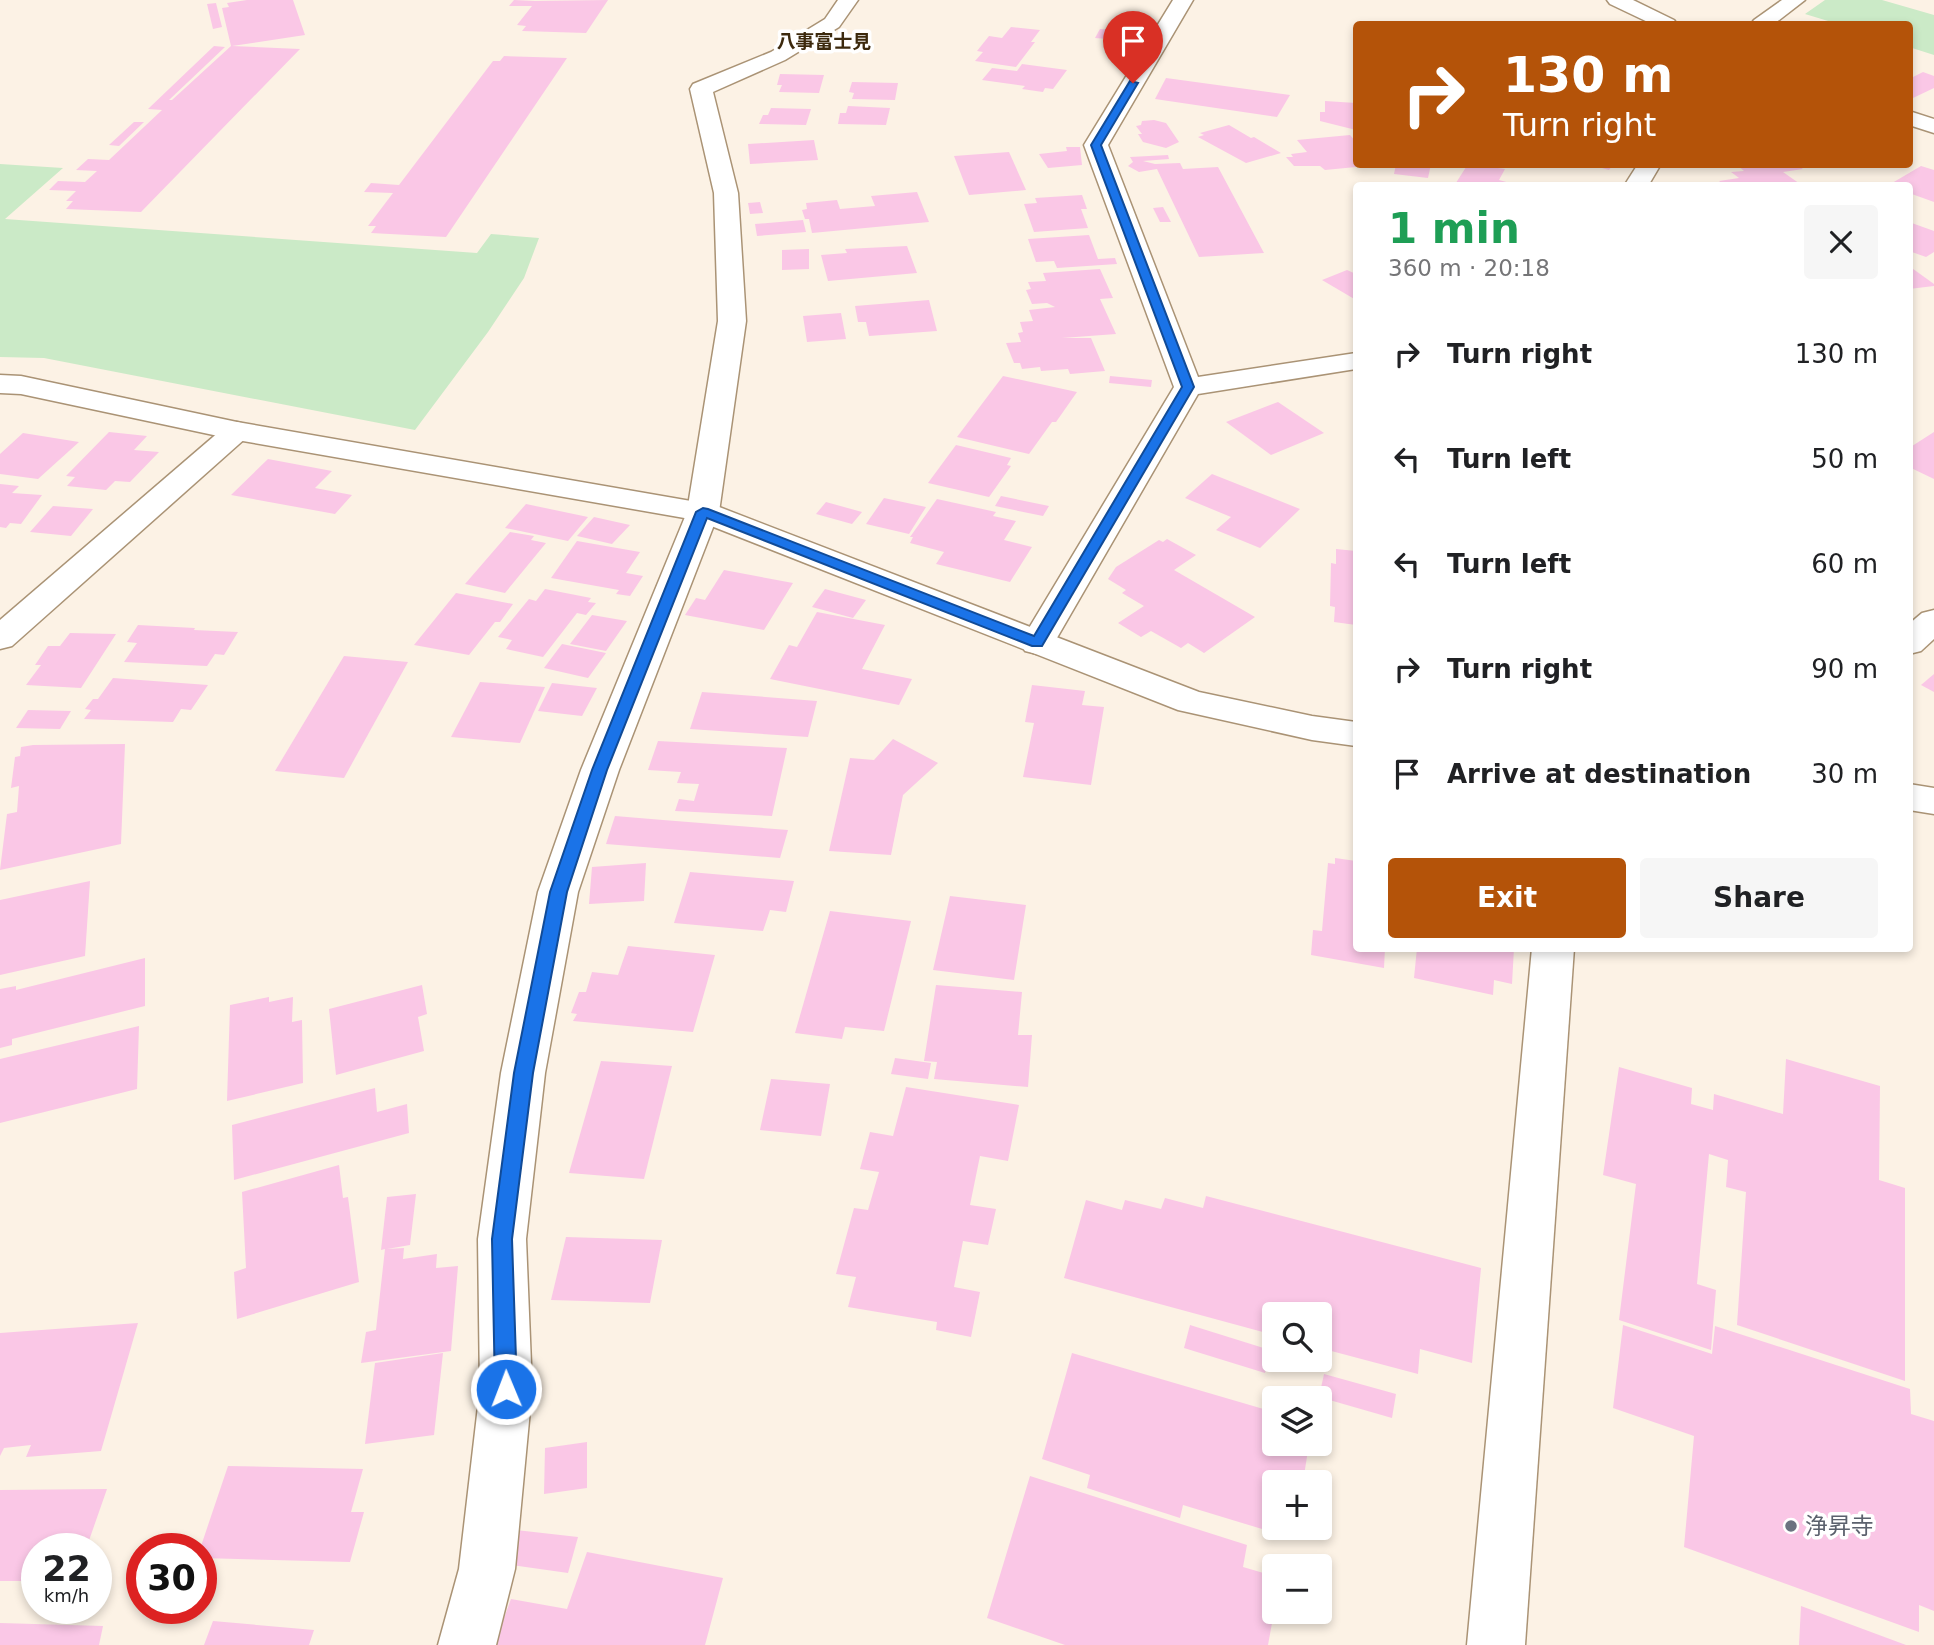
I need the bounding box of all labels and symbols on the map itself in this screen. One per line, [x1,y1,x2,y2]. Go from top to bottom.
pin [1103,11,1163,83]
district label: 八事富士見 [776,30,872,52]
position arrow [469,1352,543,1426]
place label: 浄昇寺 [1805,1513,1874,1539]
marker: 浄昇寺 [1783,1518,1799,1534]
speed limit sign: 30 [126,1533,217,1624]

